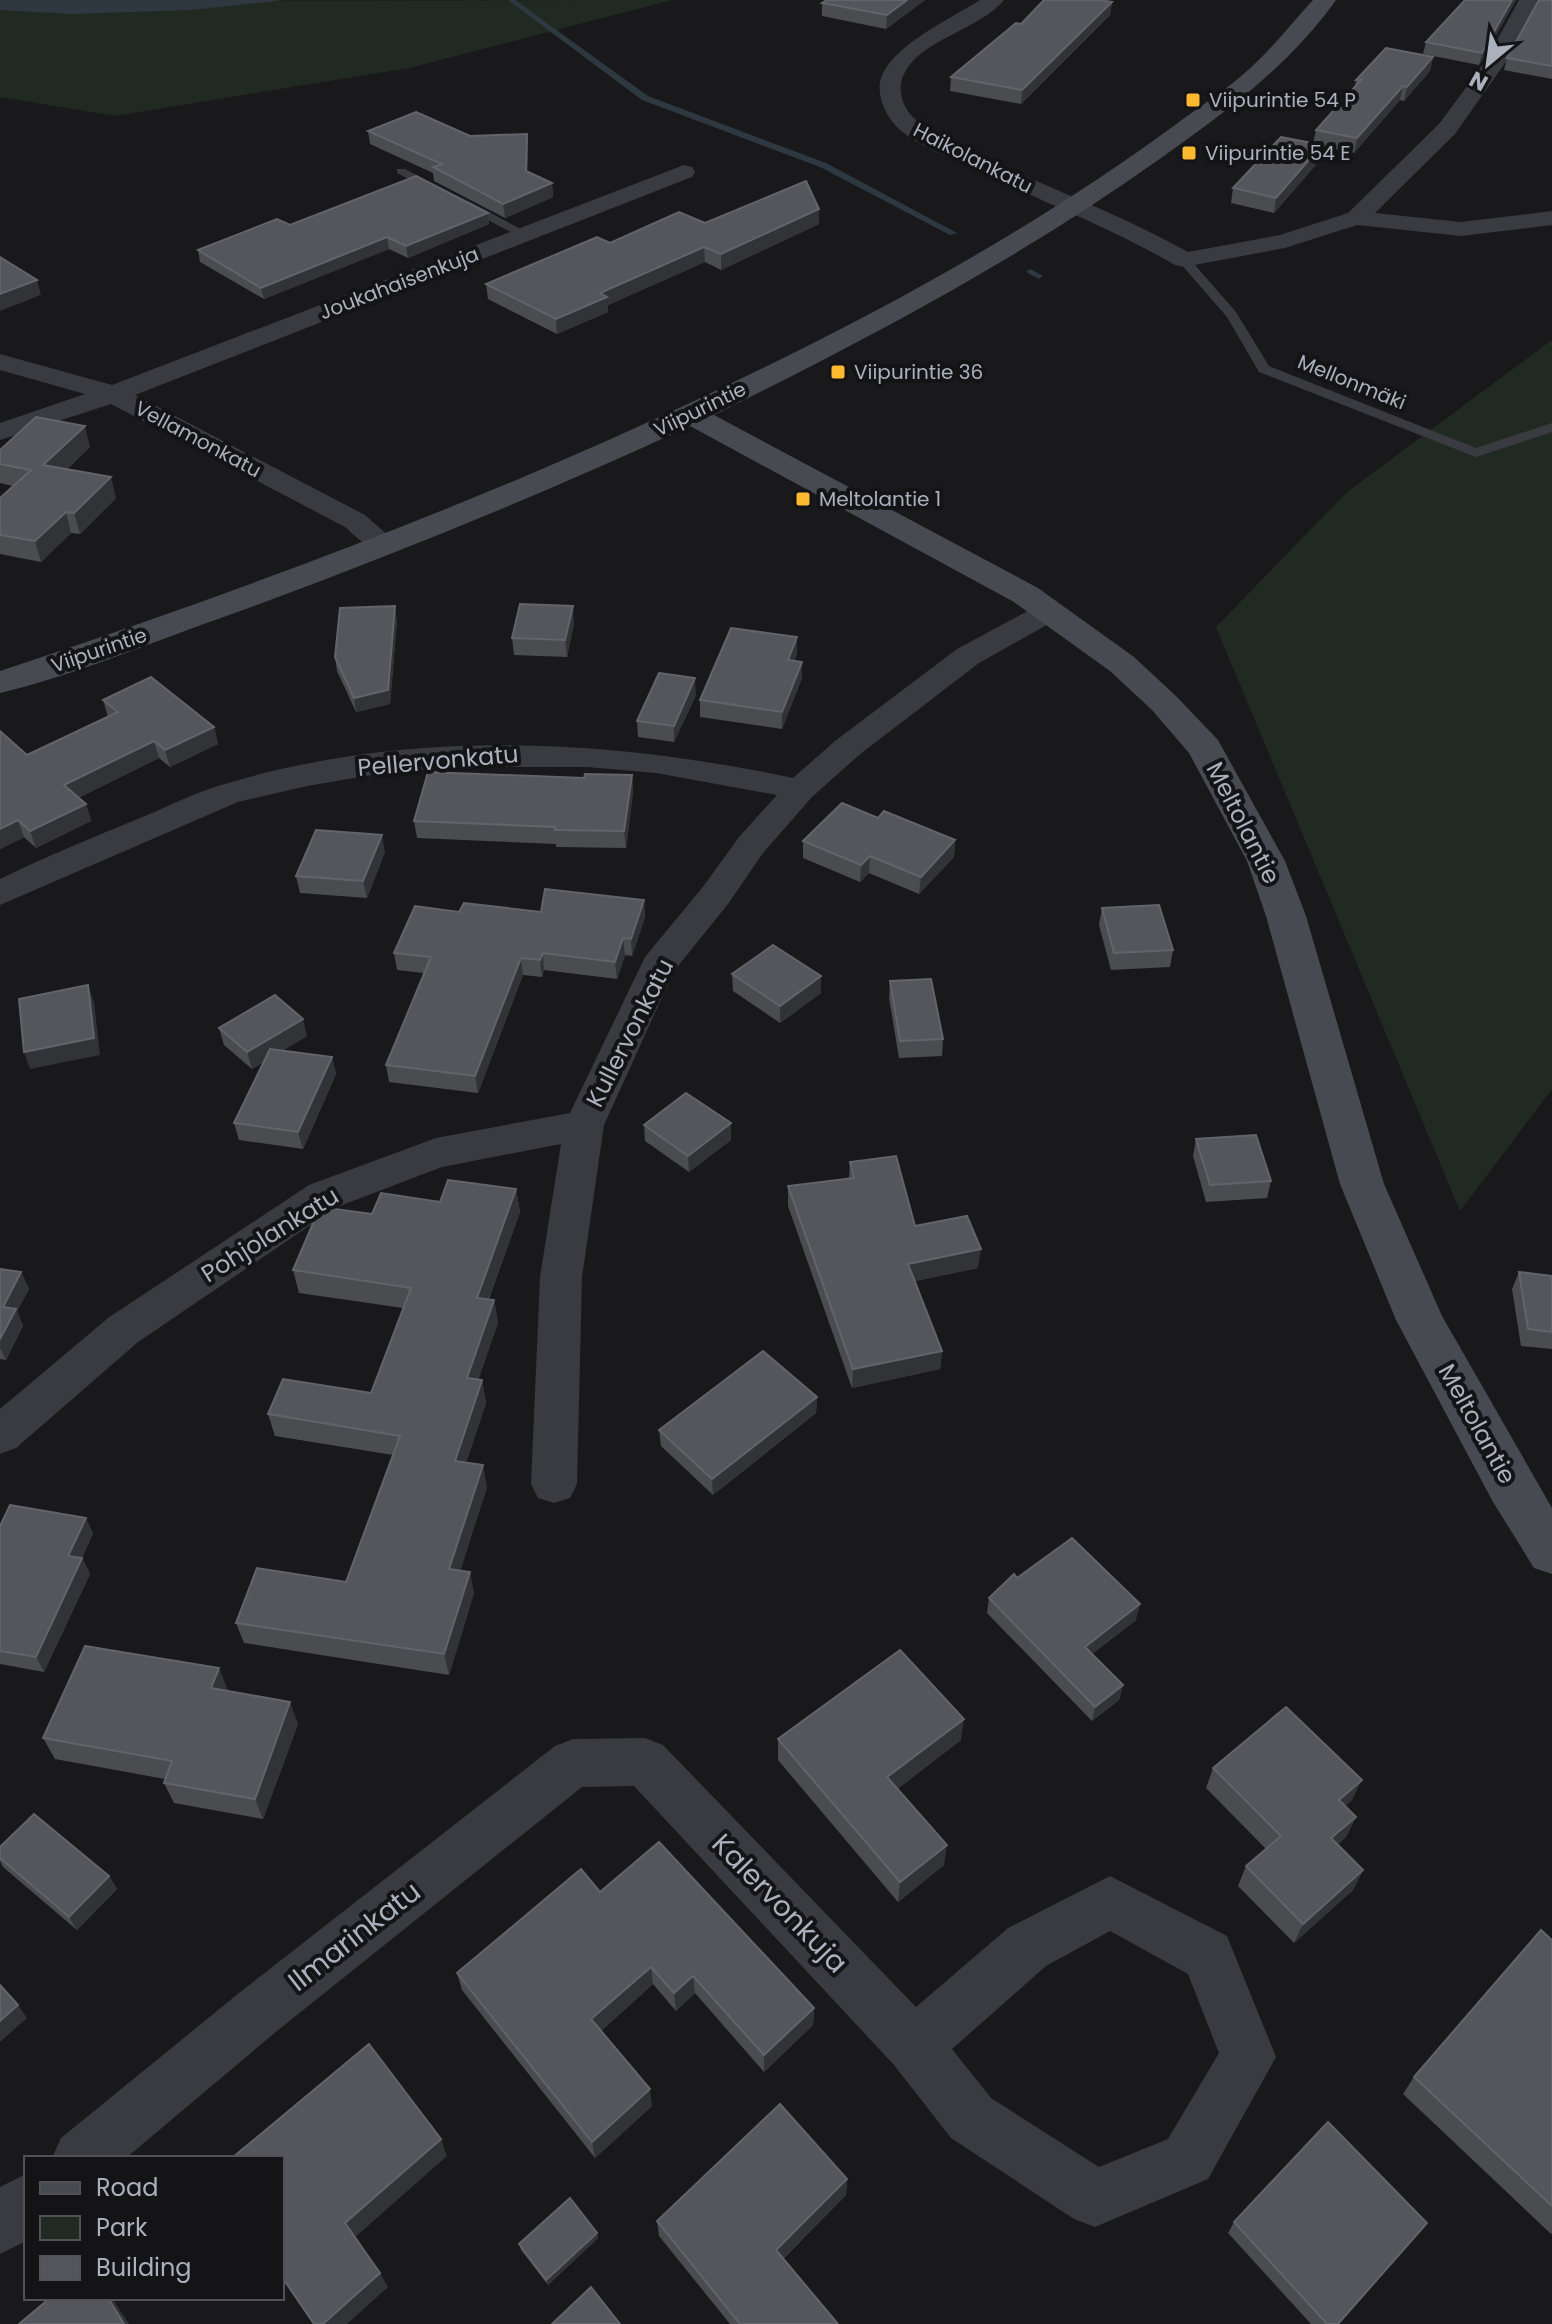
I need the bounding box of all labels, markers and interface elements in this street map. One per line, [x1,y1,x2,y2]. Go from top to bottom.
north arrow [1448,24,1528,104]
text: N [1464,63,1493,99]
place label: Viipurintie 54 P [1209,86,1356,114]
marker: Viipurintie 54 P [1184,91,1202,109]
street label: Haikolankatu [908,116,1038,200]
place label: Viipurintie 54 E [1205,139,1351,167]
marker: Viipurintie 54 E [1180,144,1198,162]
street label: Joukahaisenkuja [315,240,483,326]
street label: Mellonmäki [1294,348,1410,416]
place label: Viipurintie 36 [854,358,983,386]
marker: Viipurintie 36 [829,363,847,381]
street label: Viipurintie [649,375,751,443]
street label: Vellamonkatu [130,394,266,484]
place label: Meltolantie 1 [819,485,941,513]
marker: Meltolantie 1 [794,490,812,508]
street label: Viipurintie [47,621,151,679]
street label: Pellervonkatu [356,737,520,784]
street label: Meltolantie [1199,756,1288,889]
street label: Kullervonkatu [578,953,681,1113]
street label: Pohjolankatu [195,1179,345,1290]
street label: Meltolantie [1431,1358,1524,1490]
street label: Kalervonkuja [703,1825,856,1982]
street label: Ilmarinkatu [280,1872,429,2000]
legend [24,2156,284,2300]
text: Road [96,2171,158,2204]
text: Park [96,2211,148,2244]
text: Building [96,2251,192,2284]

